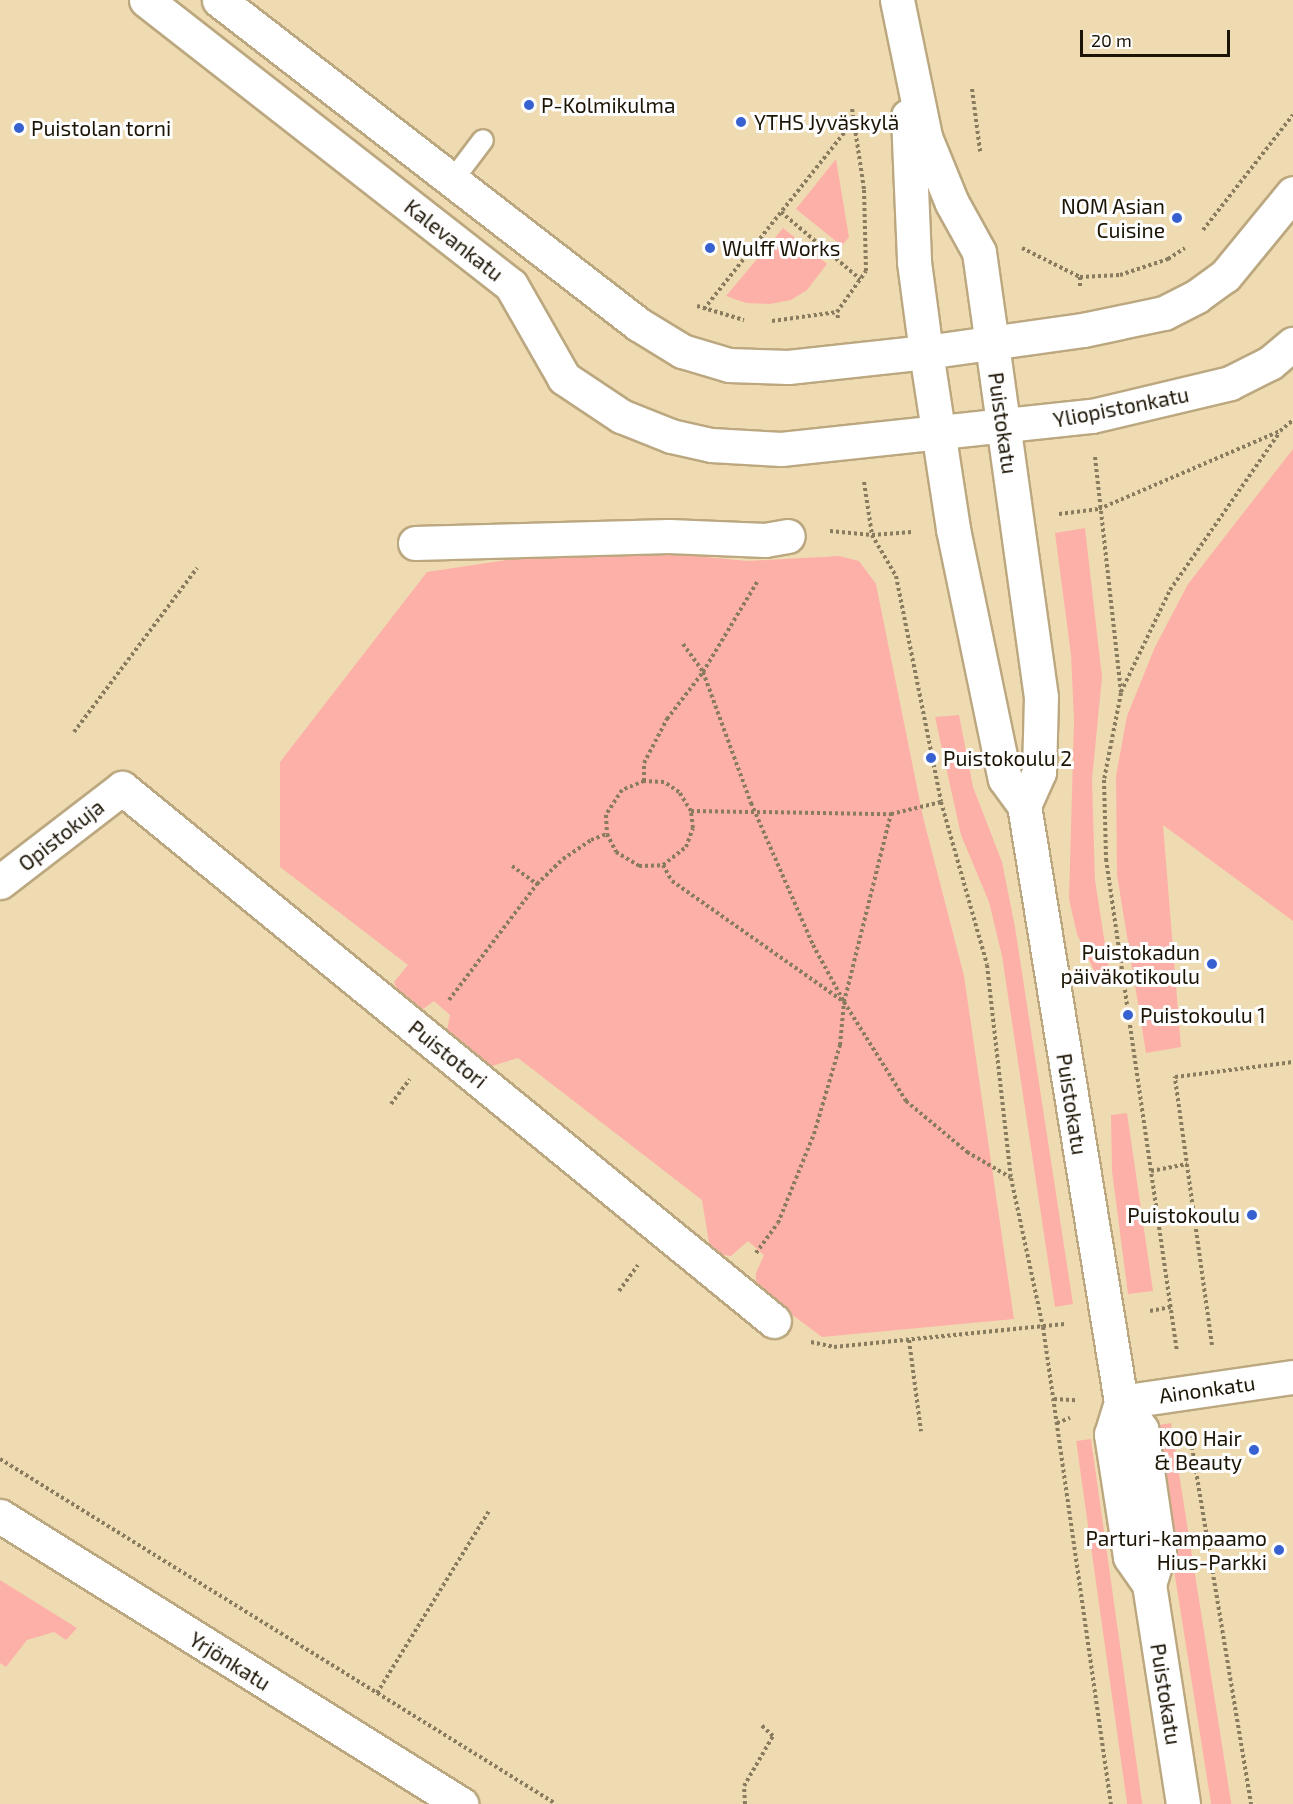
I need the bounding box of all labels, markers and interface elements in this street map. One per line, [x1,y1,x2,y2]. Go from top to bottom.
scale bar [1083,18,1233,56]
text: 20 m [1091,29,1132,51]
place label: P-Kolmikulma [541,92,675,118]
marker: P-Kolmikulma [522,98,536,112]
place label: YTHS Jyväskylä [754,109,900,135]
marker: YTHS Jyväskylä [732,113,750,131]
place label: Puistolan torni [31,115,172,141]
marker: Puistolan torni [12,121,26,135]
place label: NOM Asian Cuisine [1060,193,1165,243]
street label: Kalevankatu [400,194,508,286]
marker: NOM Asian Cuisine [1170,211,1184,225]
place label: Wulff Works [722,235,841,261]
marker: Wulff Works [703,241,717,255]
street label: Puistokatu [983,371,1023,475]
street label: Yliopistonkatu [1051,381,1191,433]
place label: Puistokoulu 2 [943,745,1072,771]
marker: Puistokoulu 2 [924,751,938,765]
street label: Opistokuja [13,794,109,876]
place label: Puistokadun päiväkotikoulu [1061,939,1200,989]
marker: Puistokadun päiväkotikoulu [1205,957,1219,971]
place label: Puistokoulu 1 [1140,1002,1266,1028]
marker: Puistokoulu 1 [1121,1008,1135,1022]
street label: Puistotori [404,1015,492,1093]
street label: Puistokatu [1052,1051,1092,1157]
place label: Puistokoulu [1127,1202,1240,1228]
marker: Puistokoulu [1245,1208,1259,1222]
street label: Ainonkatu [1157,1370,1257,1408]
place label: KOO Hair & Beauty [1154,1425,1242,1475]
marker: KOO Hair & Beauty [1247,1443,1261,1457]
place label: Parturi-kampaamo Hius-Parkki [1086,1525,1267,1575]
marker: Parturi-kampaamo Hius-Parkki [1272,1543,1286,1557]
street label: Yrjönkatu [185,1626,275,1696]
street label: Puistokatu [1146,1641,1186,1747]

